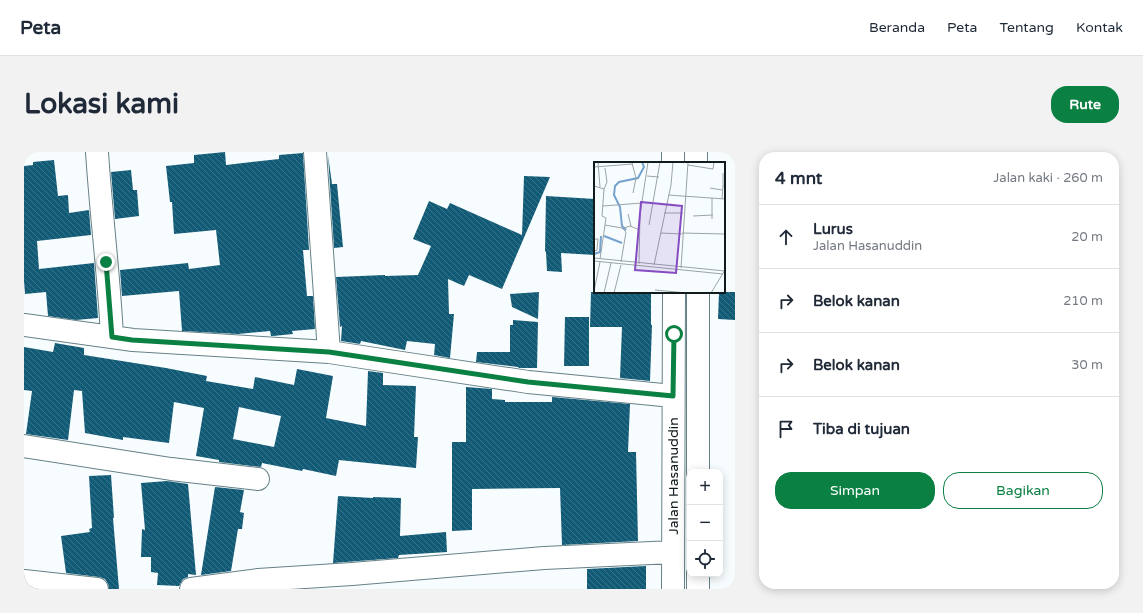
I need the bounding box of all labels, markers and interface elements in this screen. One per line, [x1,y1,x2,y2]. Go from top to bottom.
text: Peta [20,17,61,39]
text: Beranda [869,19,925,36]
text: Peta [947,19,977,36]
text: Tentang [999,19,1054,36]
text: Kontak [1076,19,1123,36]
button: Rute [1051,86,1119,123]
text: Lokasi kami [24,87,179,121]
inset map [594,162,725,293]
text: 4 mnt [775,168,822,189]
text: Jalan kaki · 260 m [993,170,1103,186]
text: Lurus [813,220,853,238]
icon: ahead [775,226,797,248]
text: 20 m [1071,229,1103,245]
text: Jalan Hasanuddin [813,238,922,254]
route end [97,253,115,271]
icon: right [775,290,797,312]
text: Belok kanan [813,292,900,310]
text: 210 m [1063,293,1103,309]
route start [665,325,683,343]
icon: right [775,354,797,376]
text: Belok kanan [813,356,900,374]
text: 30 m [1071,357,1103,373]
street label: Jalan Hasanuddin [665,417,682,535]
icon: arrive [775,418,797,440]
text: Tiba di tujuan [813,420,910,438]
map controls [687,469,723,577]
button: + [687,469,723,505]
button: Simpan [775,472,935,509]
button: Bagikan [943,472,1103,509]
button: − [687,505,723,541]
button: locate [687,541,723,577]

